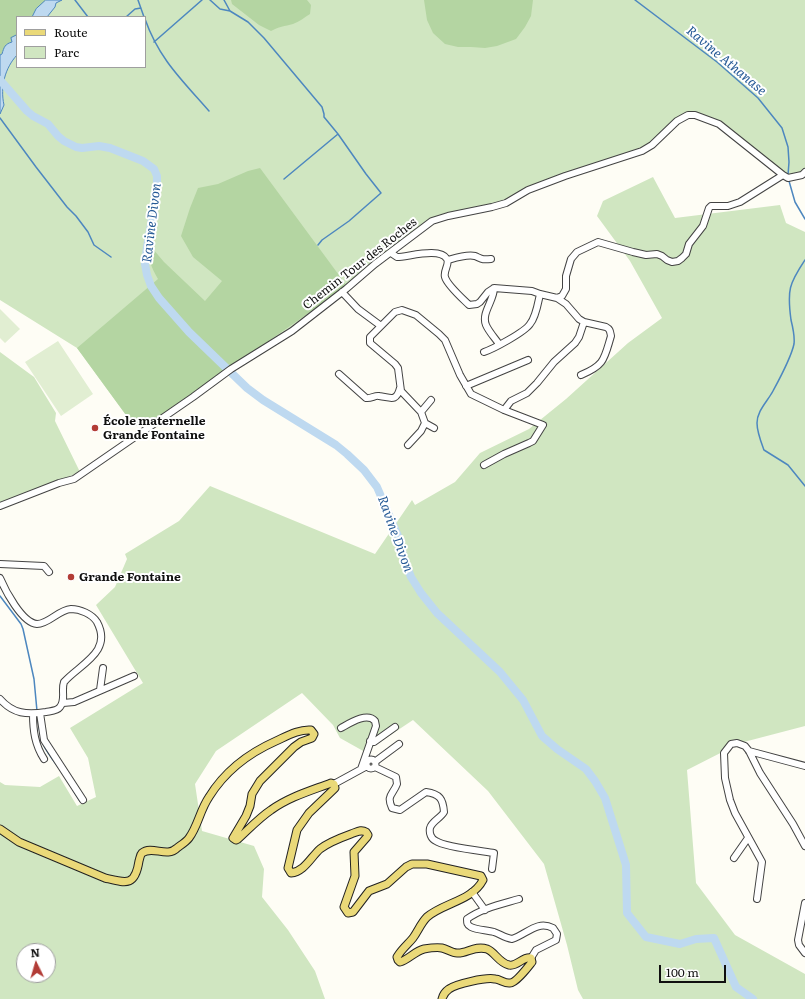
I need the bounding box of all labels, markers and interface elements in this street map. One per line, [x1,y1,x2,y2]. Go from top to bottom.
legend [16,16,146,68]
text: Route [54,23,88,41]
water label: Ravine Athanase [683,23,769,99]
text: Parc [54,43,79,61]
water label: Ravine Divon [139,182,165,264]
street label: Chemin Tour des Roches [300,215,420,313]
place label: École maternelle Grande Fontaine [103,414,206,442]
marker: École maternelle Grande Fontaine [90,423,100,433]
water label: Ravine Divon [374,494,416,574]
place label: Grande Fontaine [79,570,181,584]
marker: Grande Fontaine [66,572,76,582]
north arrow [16,943,56,983]
text: N [30,944,40,960]
scale bar [661,957,728,983]
text: 100 m [666,963,699,981]

